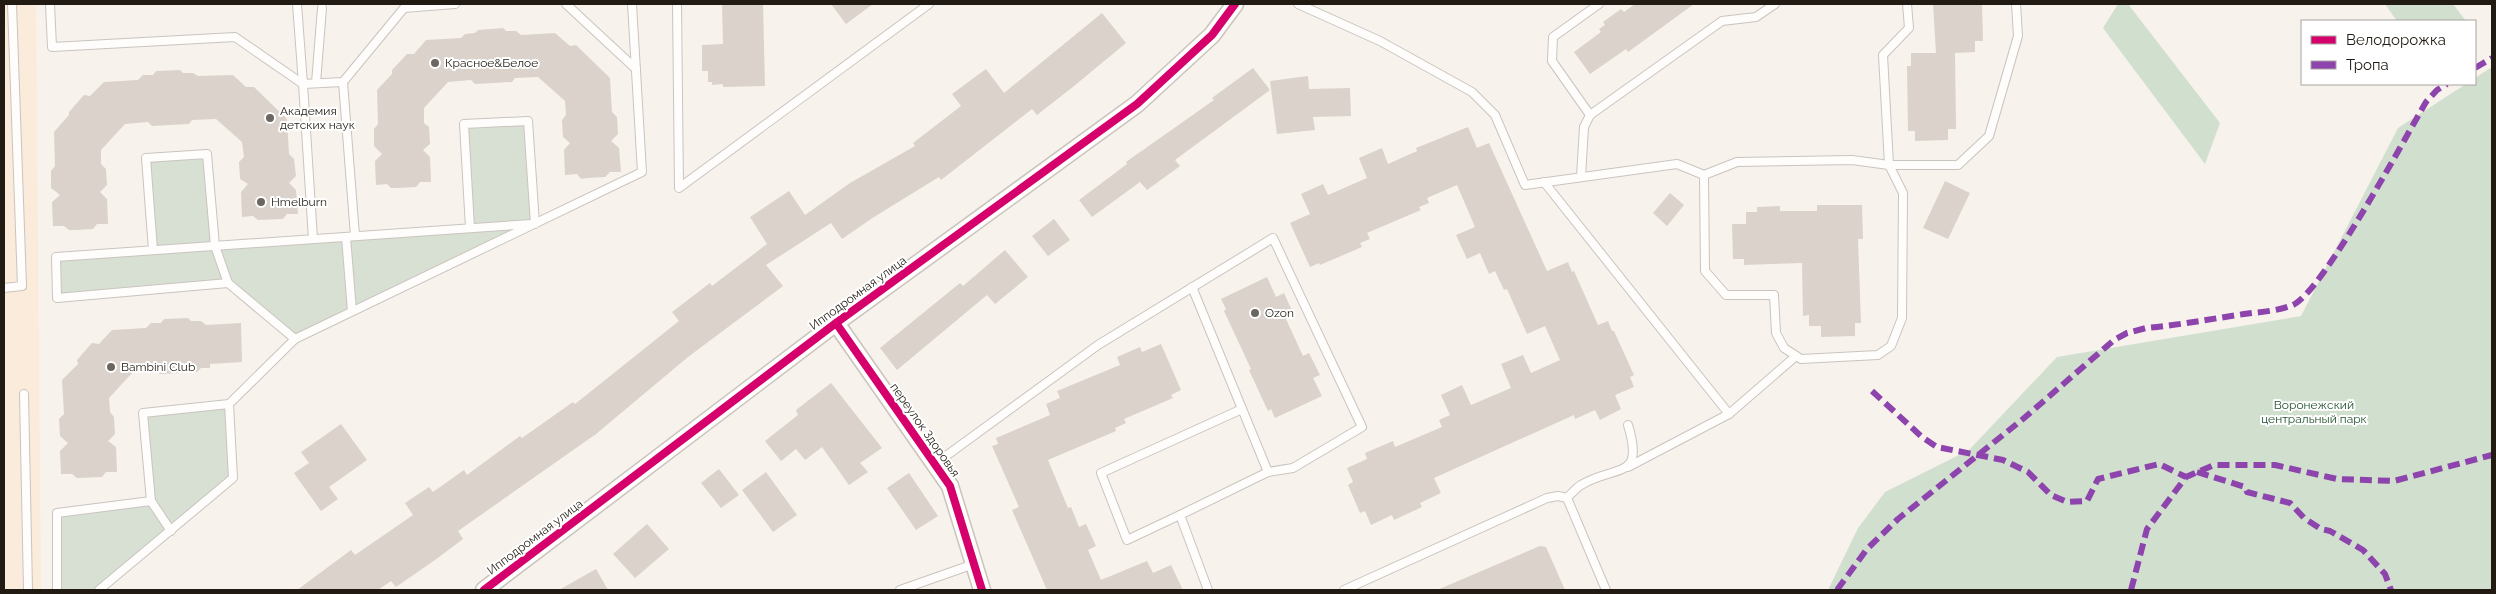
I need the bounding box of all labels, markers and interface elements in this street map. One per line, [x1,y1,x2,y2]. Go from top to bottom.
legend [2301,20,2476,85]
text: Велодорожка [2346,31,2446,49]
place label: Красное&Белое [445,56,538,70]
text: Тропа [2346,56,2389,74]
marker: Красное&Белое [429,57,441,69]
place label: Академия детских наук [280,104,355,132]
marker: Академия детских наук [264,112,276,124]
place label: Hmelburn [271,195,327,209]
marker: Hmelburn [255,196,267,208]
street label: Ипподромная улица [807,253,909,333]
place label: Ozon [1265,306,1294,320]
marker: Ozon [1249,307,1261,319]
place label: Bambini Club [121,360,195,374]
marker: Bambini Club [105,361,117,373]
street label: переулок Здоровья [887,380,963,480]
park label: Воронежский центральный парк [2261,398,2367,426]
street label: Ипподромная улица [484,496,586,578]

